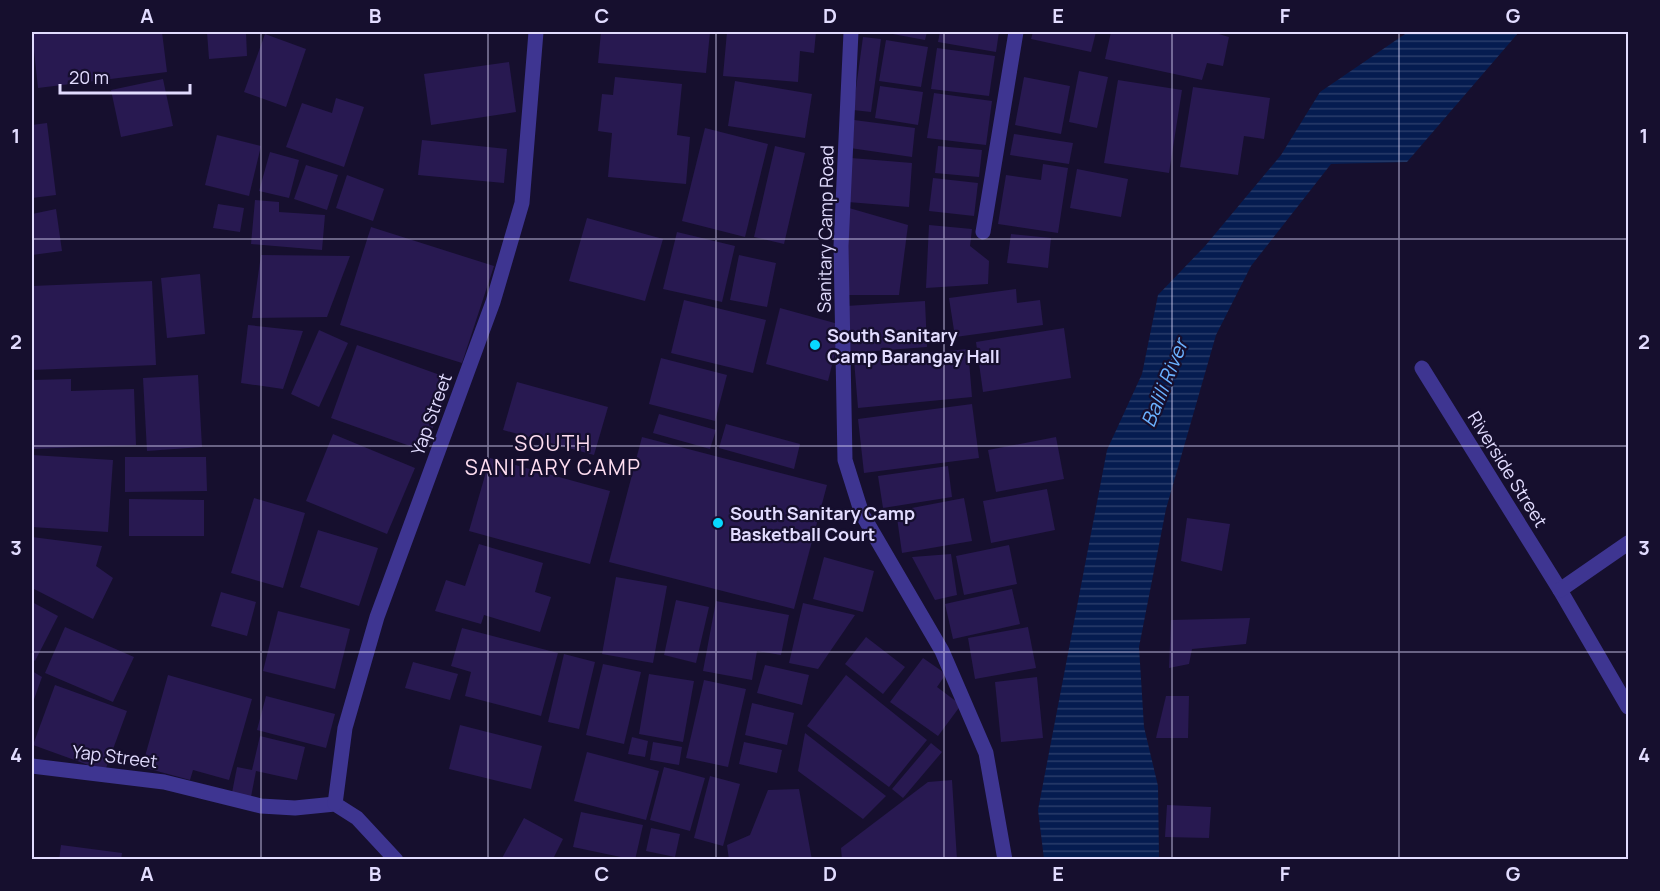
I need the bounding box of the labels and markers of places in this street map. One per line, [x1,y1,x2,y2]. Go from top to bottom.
place label: South Sanitary Camp Barangay Hall [827,323,1000,368]
marker: South Sanitary Camp Barangay Hall [808,338,822,352]
place label: South Sanitary Camp Basketball Court [730,501,915,546]
marker: South Sanitary Camp Basketball Court [711,516,725,530]

